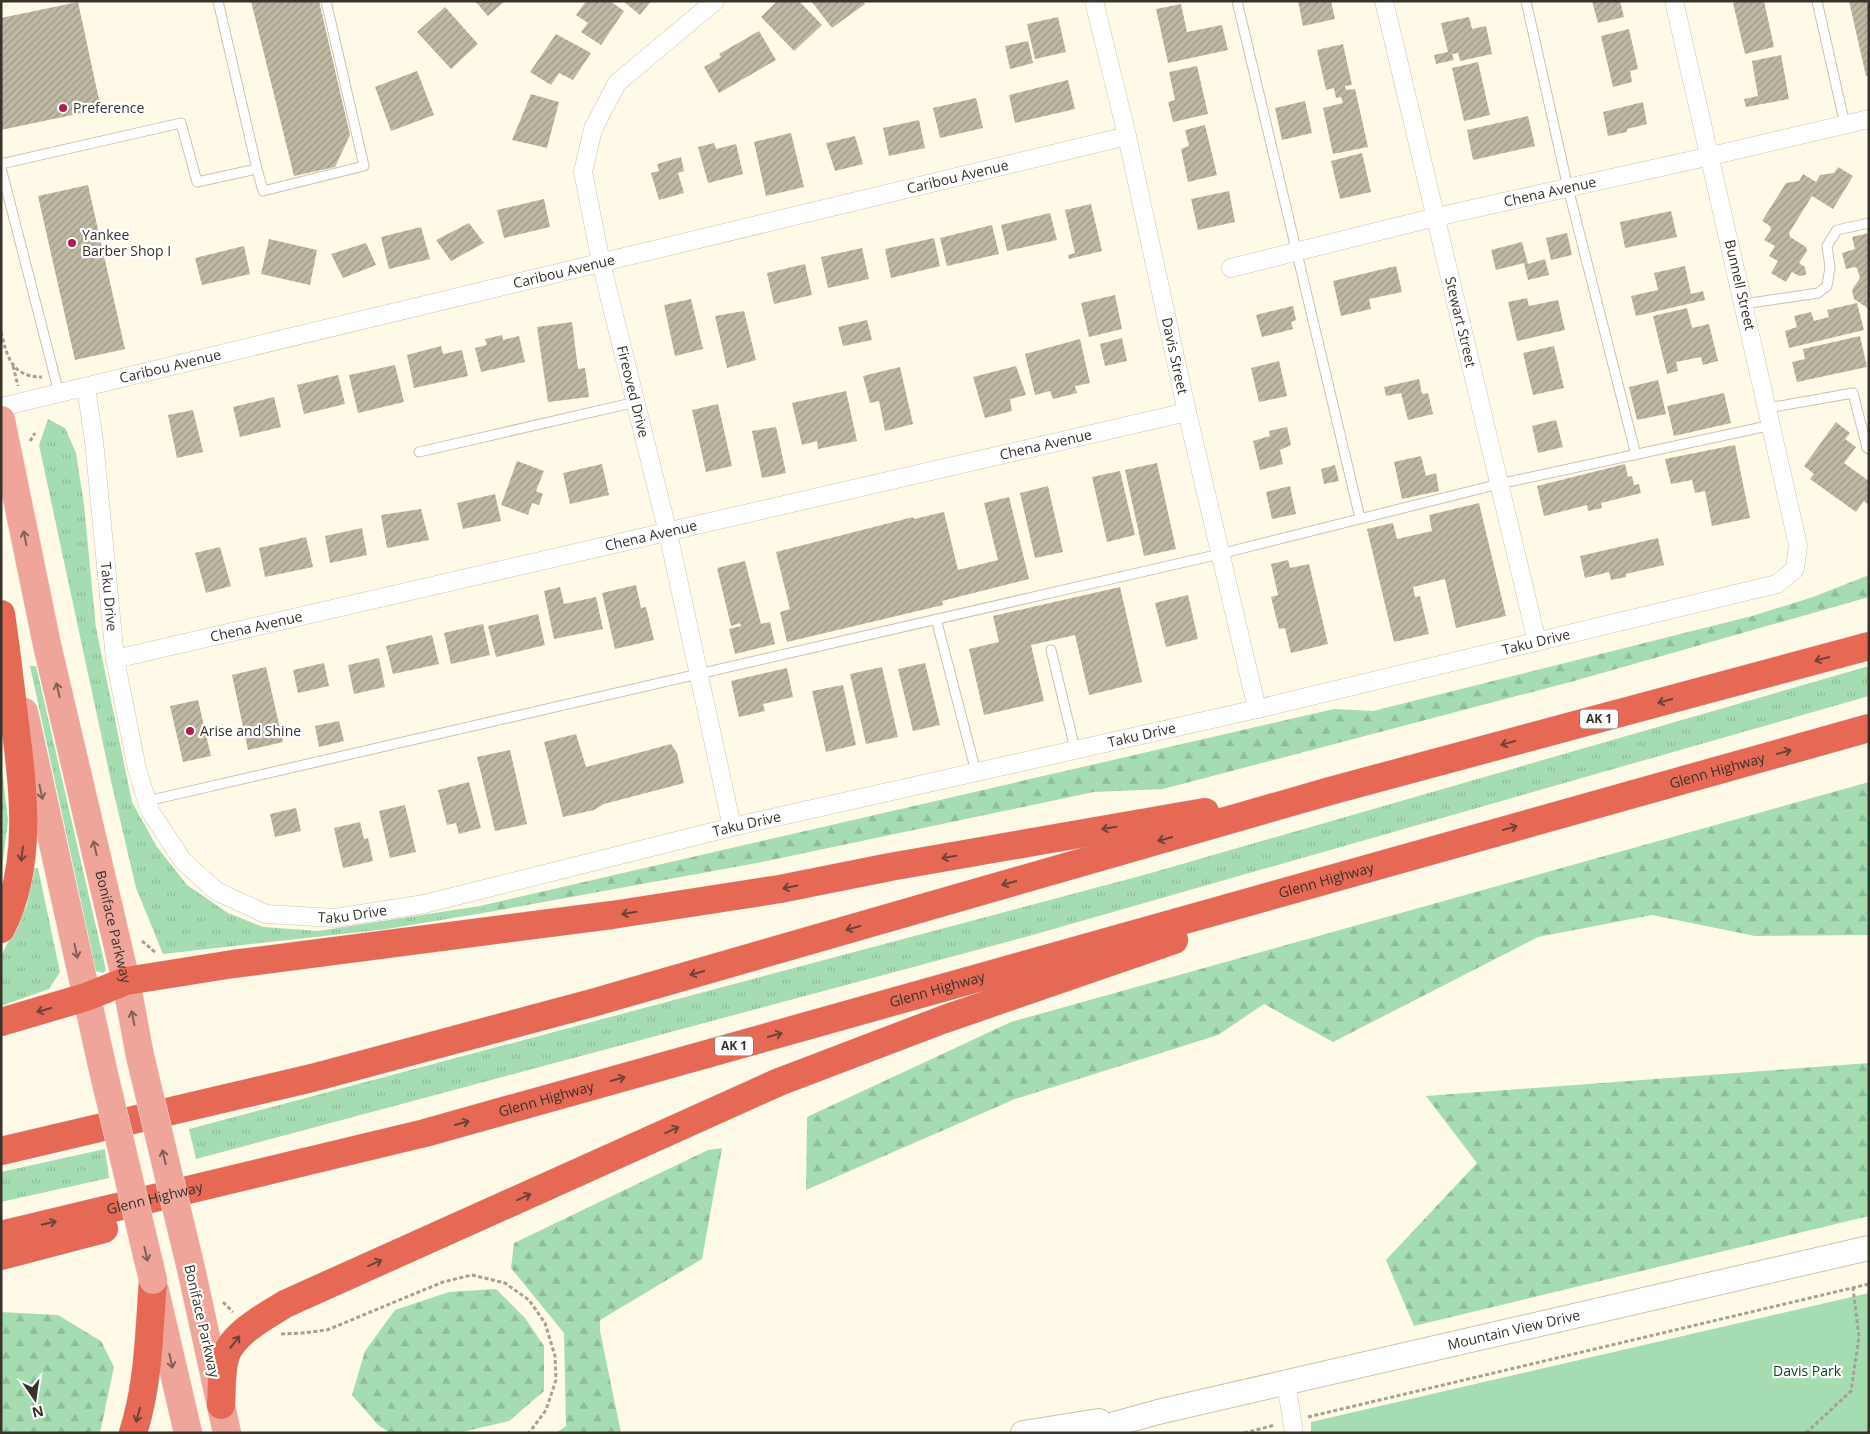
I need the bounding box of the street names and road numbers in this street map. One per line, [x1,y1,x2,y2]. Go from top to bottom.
street label: Caribou Avenue [905,155,1010,198]
street label: Chena Avenue [1502,172,1598,211]
street label: Bunnell Street [1721,238,1760,332]
street label: Caribou Avenue [511,250,617,292]
street label: Stewart Street [1441,275,1481,369]
street label: Davis Street [1158,316,1193,396]
street label: Fireoved Drive [613,343,654,440]
street label: Caribou Avenue [117,344,223,387]
street label: Chena Avenue [998,424,1094,464]
street label: Chena Avenue [603,515,699,555]
street label: Taku Drive [97,561,122,632]
street label: Chena Avenue [208,606,304,646]
street label: Taku Drive [1500,624,1572,659]
road number: AK 1 [1580,710,1618,729]
street label: Taku Drive [1106,717,1178,751]
street label: Glenn Highway [1667,747,1768,793]
street label: Taku Drive [710,806,783,841]
street label: Glenn Highway [1276,857,1377,902]
street label: Boniface Parkway [91,868,136,986]
street label: Taku Drive [317,900,388,927]
street label: Glenn Highway [887,966,988,1011]
road number: AK 1 [715,1036,753,1056]
street label: Glenn Highway [496,1076,597,1121]
street label: Glenn Highway [105,1177,205,1218]
street label: Boniface Parkway [180,1263,225,1380]
street label: Mountain View Drive [1446,1305,1582,1354]

